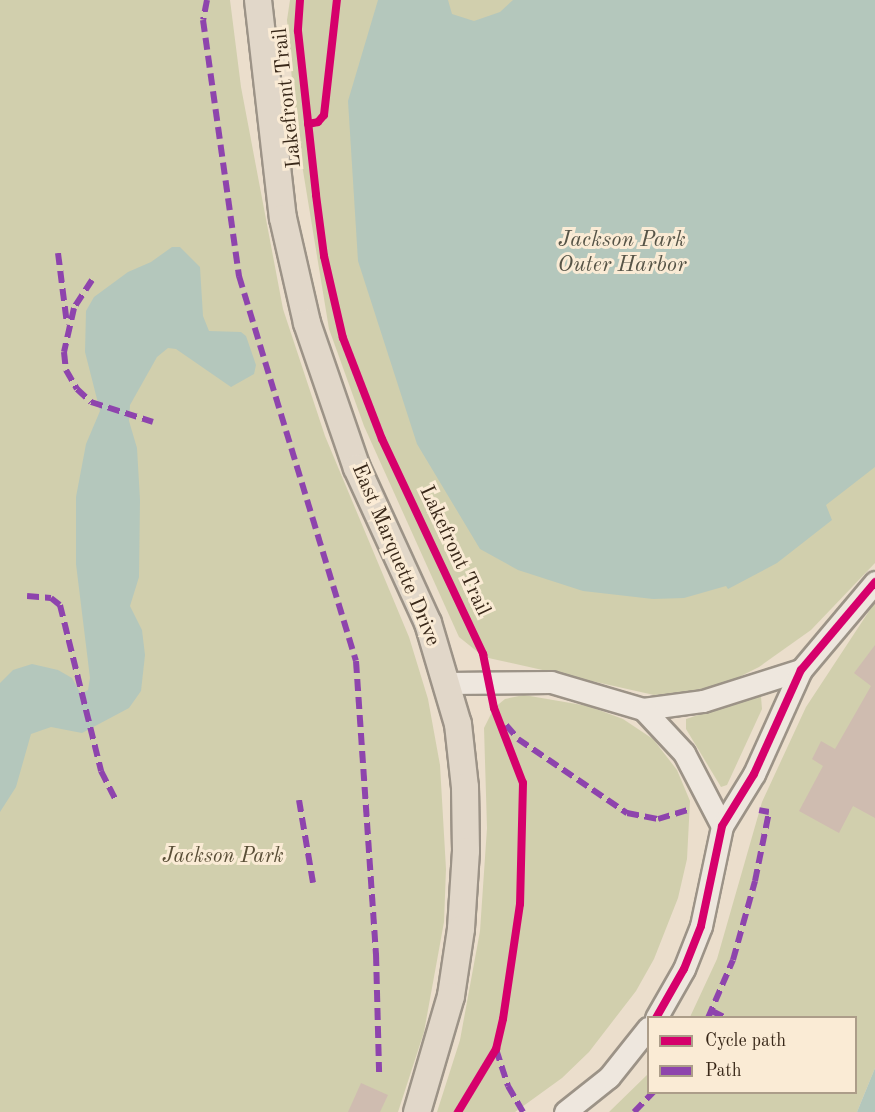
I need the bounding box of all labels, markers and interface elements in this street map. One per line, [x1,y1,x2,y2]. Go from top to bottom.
street label: Lakefront Trail [268,27,308,169]
water label: Jackson Park Outer Harbor [558,227,686,278]
street label: East Marquette Drive [345,460,445,650]
street label: Lakefront Trail [413,482,495,620]
park label: Jackson Park [162,844,284,870]
legend [647,1016,857,1094]
text: Cycle path [705,1032,786,1050]
text: Path [705,1062,741,1080]

